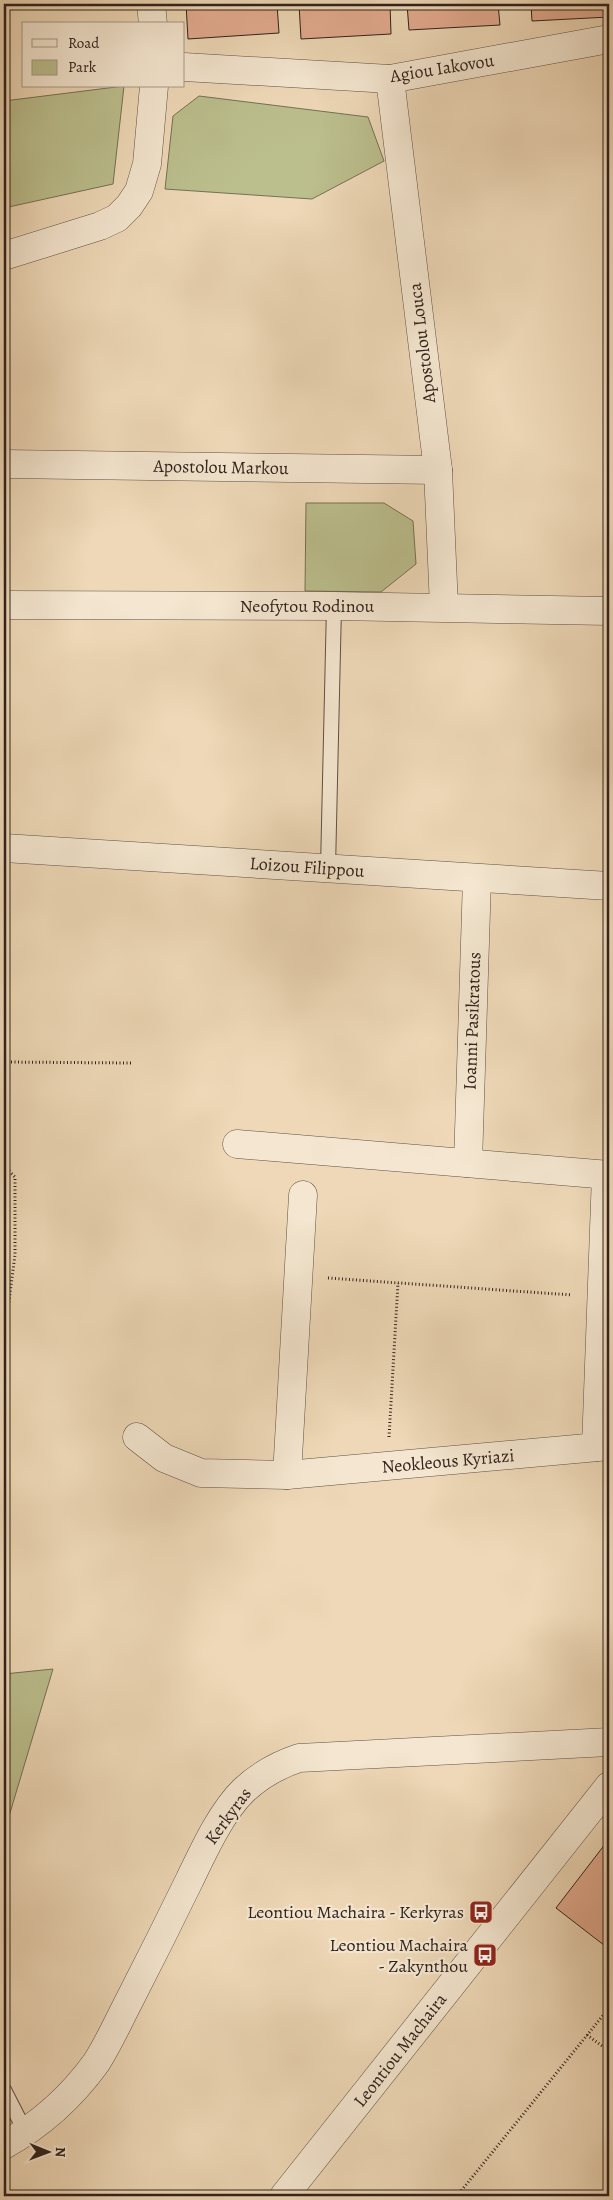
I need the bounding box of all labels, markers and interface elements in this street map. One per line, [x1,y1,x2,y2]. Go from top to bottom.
legend [22,22,185,88]
text: Road [68,33,100,53]
street label: Agiou Iakovou [387,48,496,88]
text: Park [68,57,97,77]
street label: Apostolou Louca [403,281,441,406]
street label: Apostolou Markou [152,454,289,480]
street label: Neofytou Rodinou [240,594,375,618]
street label: Loizou Filippou [249,851,365,883]
street label: Ioanni Pasikratous [458,952,486,1090]
street label: Neokleous Kyriazi [381,1443,515,1479]
street label: Kerkyras [199,1783,257,1849]
bus stop icon: Leontiou Machaira - Kerkyras [468,1899,494,1925]
place label: Leontiou Machaira - Kerkyras [247,1900,464,1924]
place label: Leontiou Machaira - Zakynthou [329,1933,469,1978]
bus stop icon: Leontiou Machaira - Zakynthou [472,1942,498,1968]
street label: Leontiou Machaira [348,1988,452,2112]
north arrow [22,2128,72,2178]
text: N [51,2147,70,2157]

